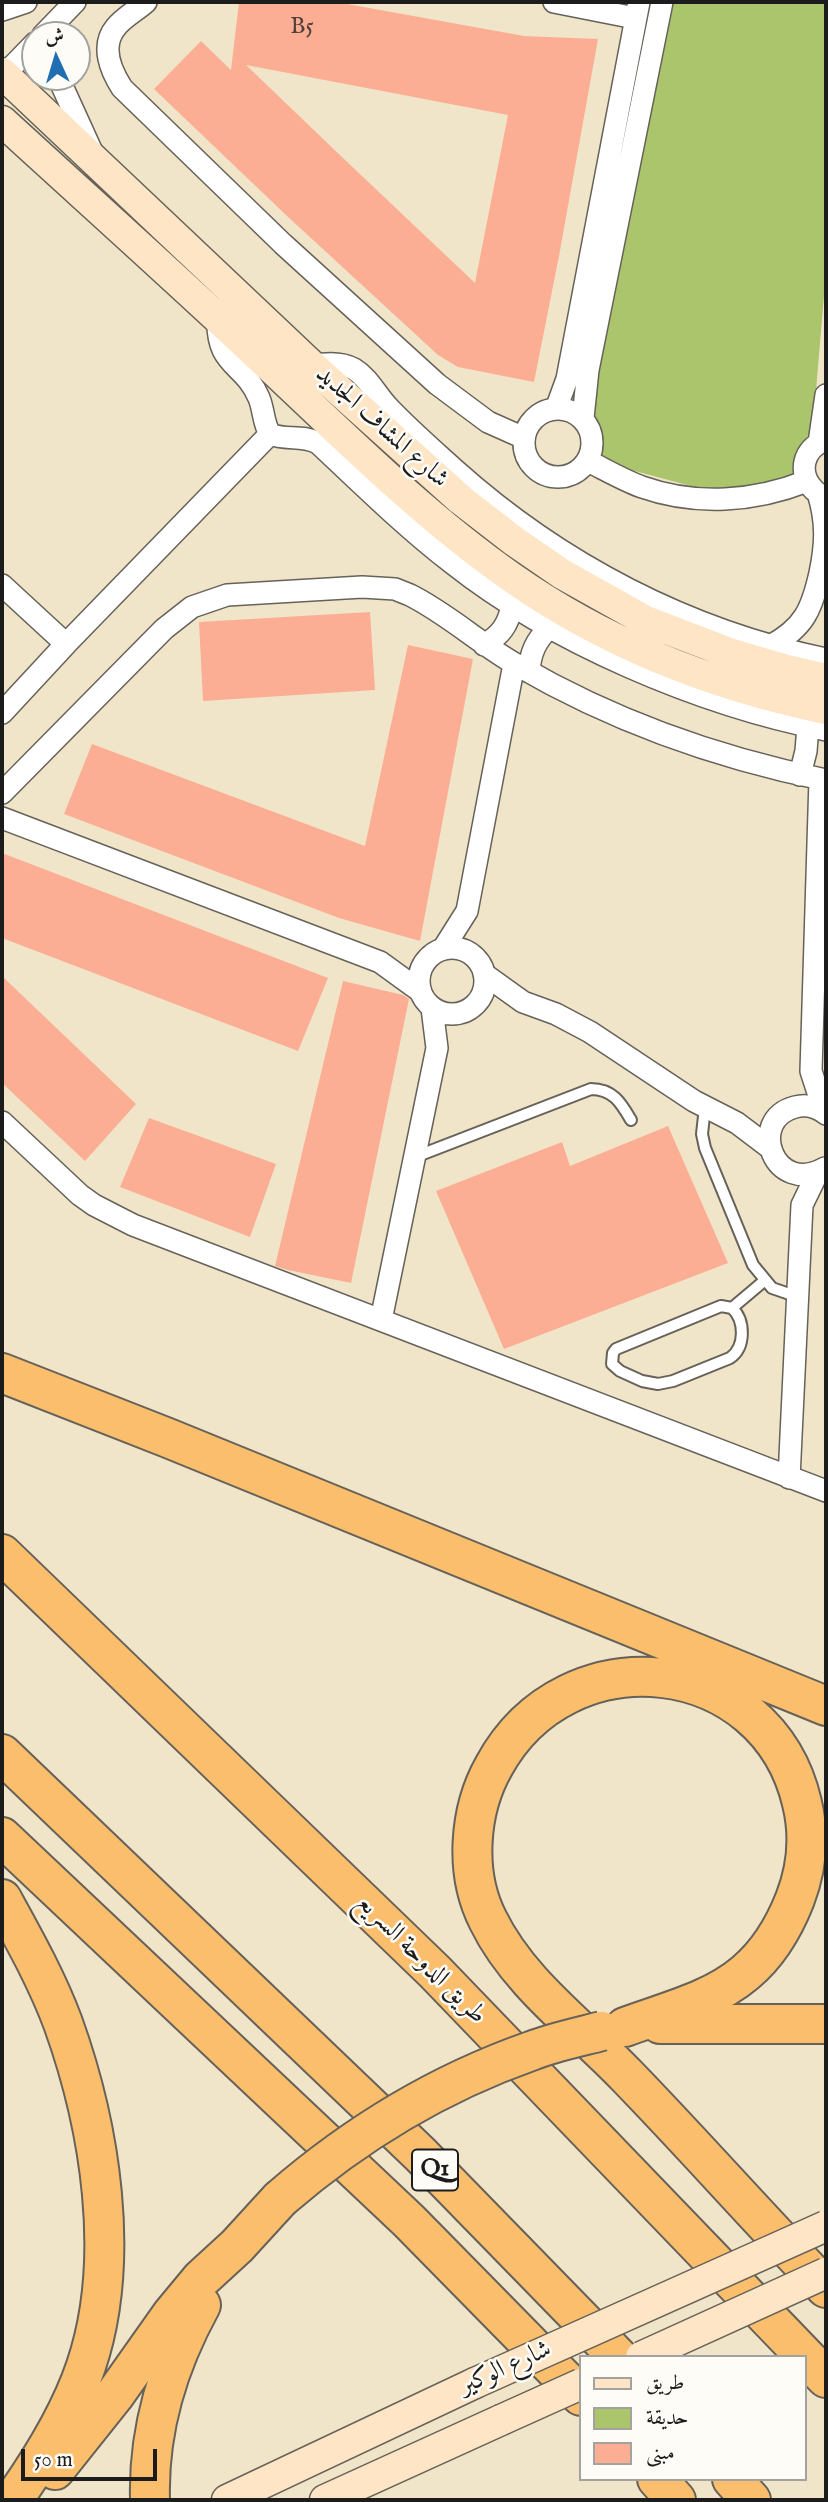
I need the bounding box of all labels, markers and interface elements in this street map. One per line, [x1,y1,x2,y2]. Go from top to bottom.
house number: B5 [290,14,314,42]
north arrow [21,21,91,91]
text: ش [44,24,65,50]
street label: شارع المشاف الجديد [308,360,454,496]
street label: طريق الدوحة السريع [348,1888,492,2032]
road number: Q1 [412,2150,458,2190]
street label: شارع الوكير [455,2335,557,2403]
legend [580,2355,807,2481]
text: طريق [646,2370,684,2397]
text: حديقة [646,2405,689,2432]
scale bar [24,2436,161,2480]
text: مبنى [646,2440,675,2467]
text: 50 m [34,2447,73,2474]

